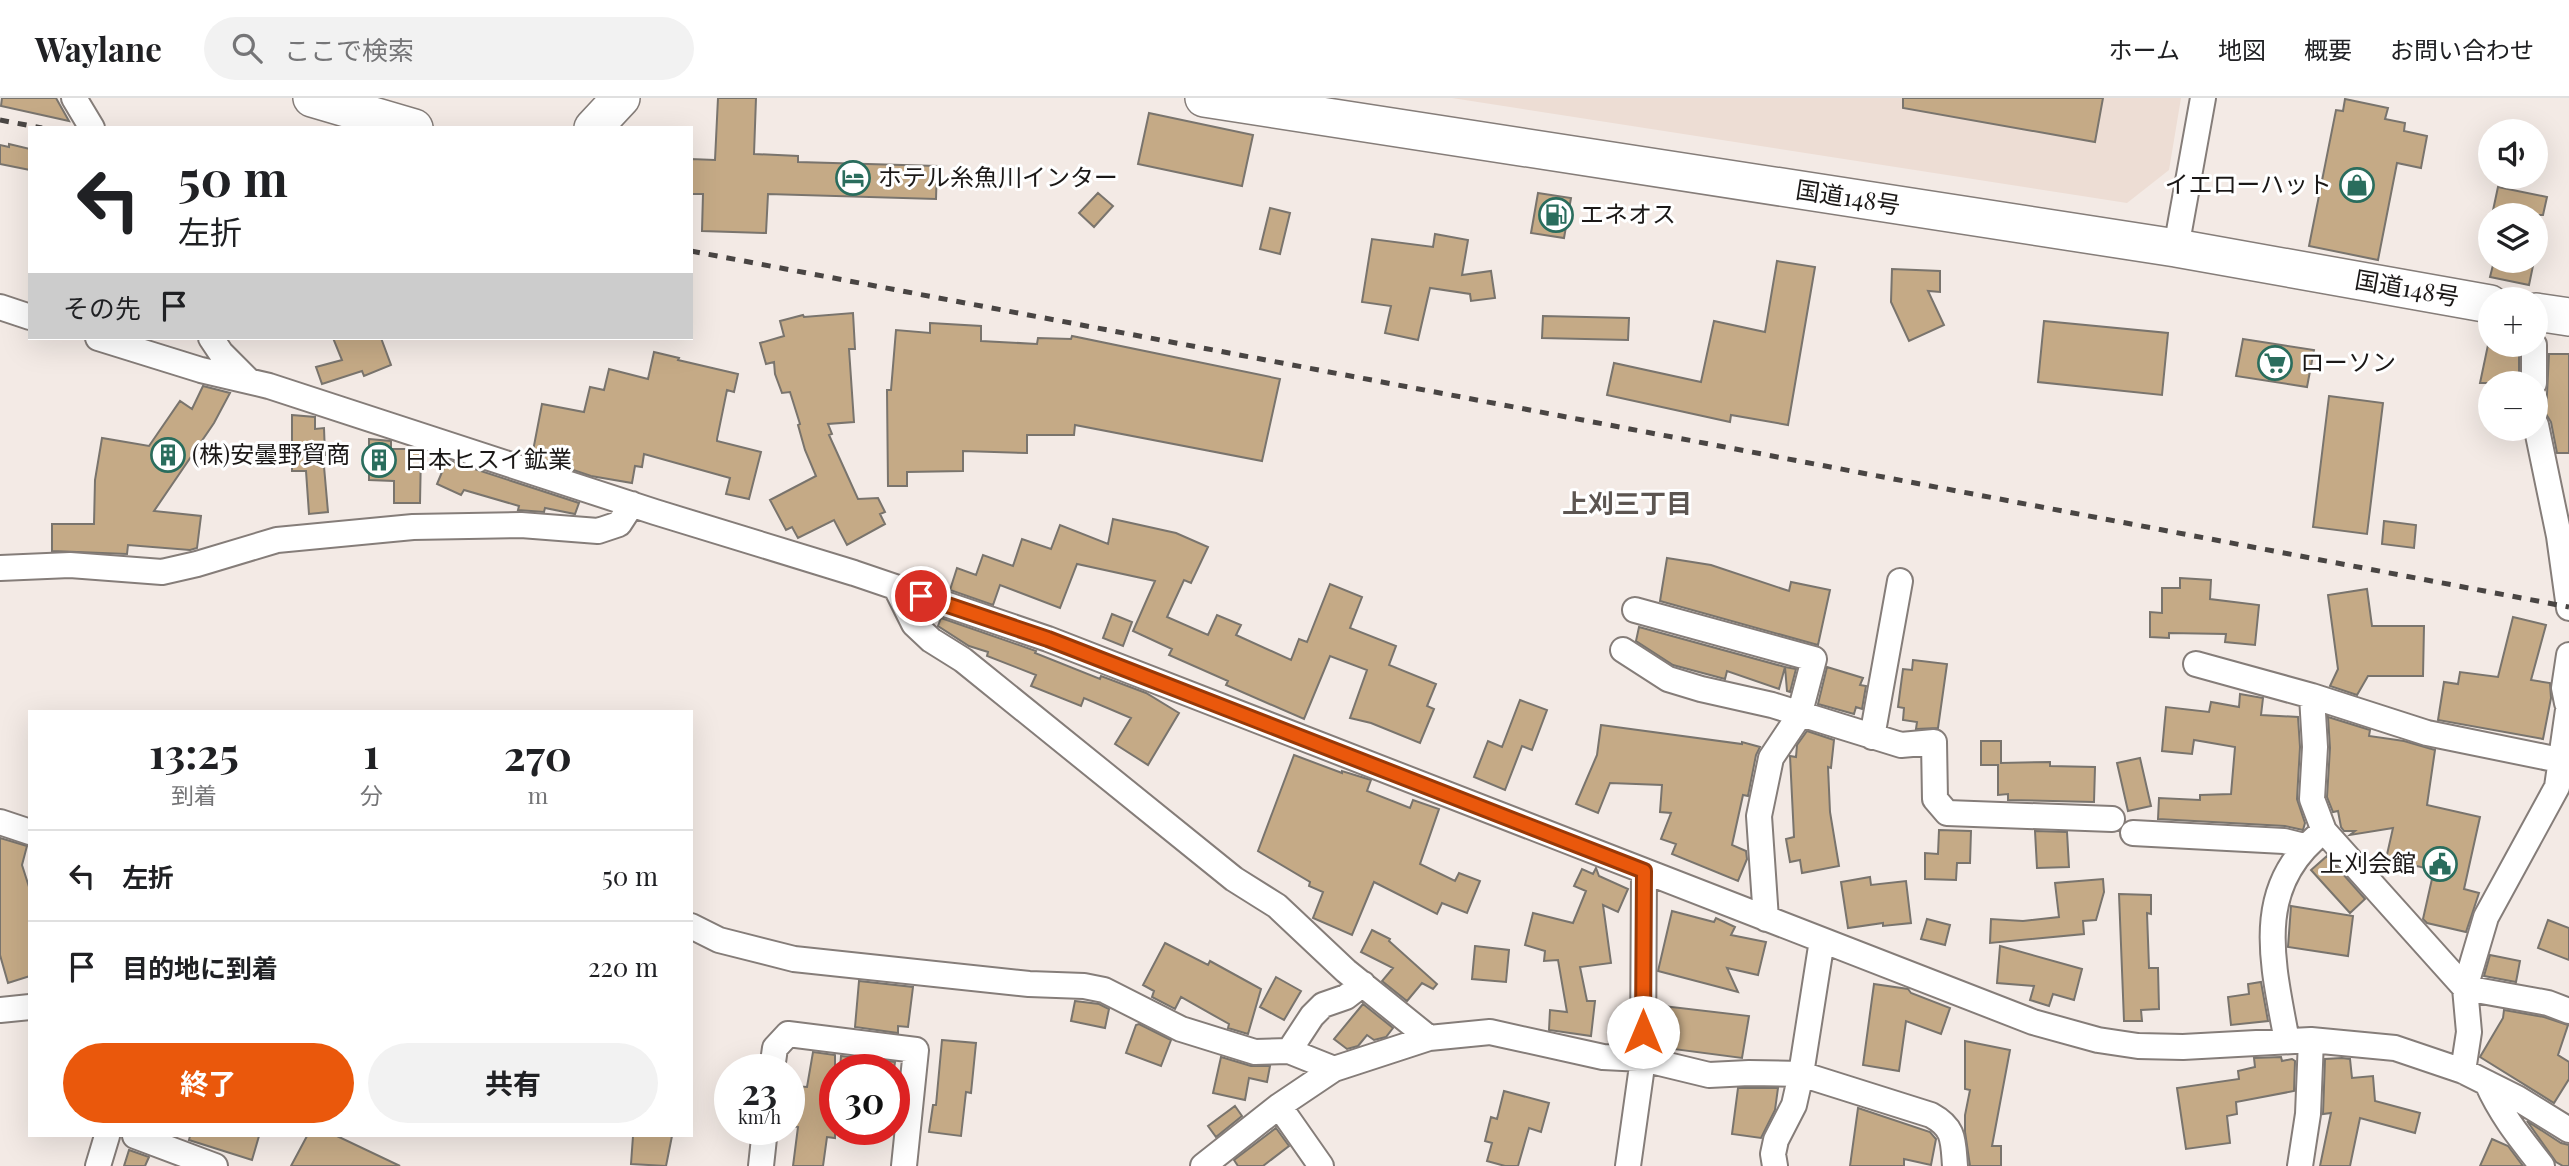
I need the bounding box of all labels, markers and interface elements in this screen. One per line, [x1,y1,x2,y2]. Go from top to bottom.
search box [204,17,694,80]
text: Waylane [35,26,162,70]
icon: search [228,29,266,67]
text: ここで検索 [284,32,414,67]
text: ホーム [2109,33,2180,65]
text: 地図 [2218,33,2266,65]
text: 概要 [2304,33,2352,65]
text: お問い合わせ [2390,33,2534,65]
map controls [2478,119,2548,441]
button: sound [2478,119,2548,189]
text: 50 m [178,144,288,209]
icon: left [63,154,154,245]
hotel icon: ホテル糸魚川インター [834,159,872,197]
place label: ホテル糸魚川インター [878,160,1118,192]
shop icon: イエローハット [2338,166,2376,204]
place label: イエローハット [2165,167,2332,199]
street label: 国道148号 [1794,172,1903,220]
fuel station icon: エネオス [1537,196,1575,234]
place label: エネオス [1580,197,1676,229]
button: layers [2478,203,2548,273]
text: 左折 [178,209,242,252]
street label: 国道148号 [2353,262,2462,312]
icon: arrive [155,287,193,325]
button: + [2478,287,2548,357]
text: その先 [63,290,141,325]
supermarket icon: ローソン [2256,344,2294,382]
place label: ローソン [2300,345,2396,377]
button: − [2478,371,2548,441]
building icon: (株)安曇野貿商 [149,436,187,474]
place label: (株)安曇野貿商 [192,437,350,469]
building icon: 日本ヒスイ鉱業 [360,441,398,479]
place label: 日本ヒスイ鉱業 [404,442,572,474]
district label: 上刈三丁目 [1562,485,1692,520]
pin [891,566,951,626]
icon: arrive [902,577,940,615]
text: 13:25 [149,724,239,780]
text: 1 [363,724,379,780]
text: 270 [504,726,572,782]
text: 到着 [171,779,217,810]
text: 分 [360,779,383,810]
text: m [528,779,548,810]
public building icon: 上刈会館 [2421,845,2459,883]
place label: 上刈会館 [2320,846,2416,878]
icon: left [63,857,101,895]
text: 50 m [602,858,658,893]
text: 左折 [122,859,174,894]
icon: arrive [63,948,101,986]
text: 220 m [588,949,658,984]
text: 目的地に到着 [122,950,278,985]
position arrow [1606,995,1680,1069]
button: 終了 [63,1043,354,1123]
button: 共有 [368,1043,658,1123]
speed limit sign: 30 [819,1054,910,1145]
text: 23 [742,1067,777,1114]
text: km/h [738,1105,781,1129]

